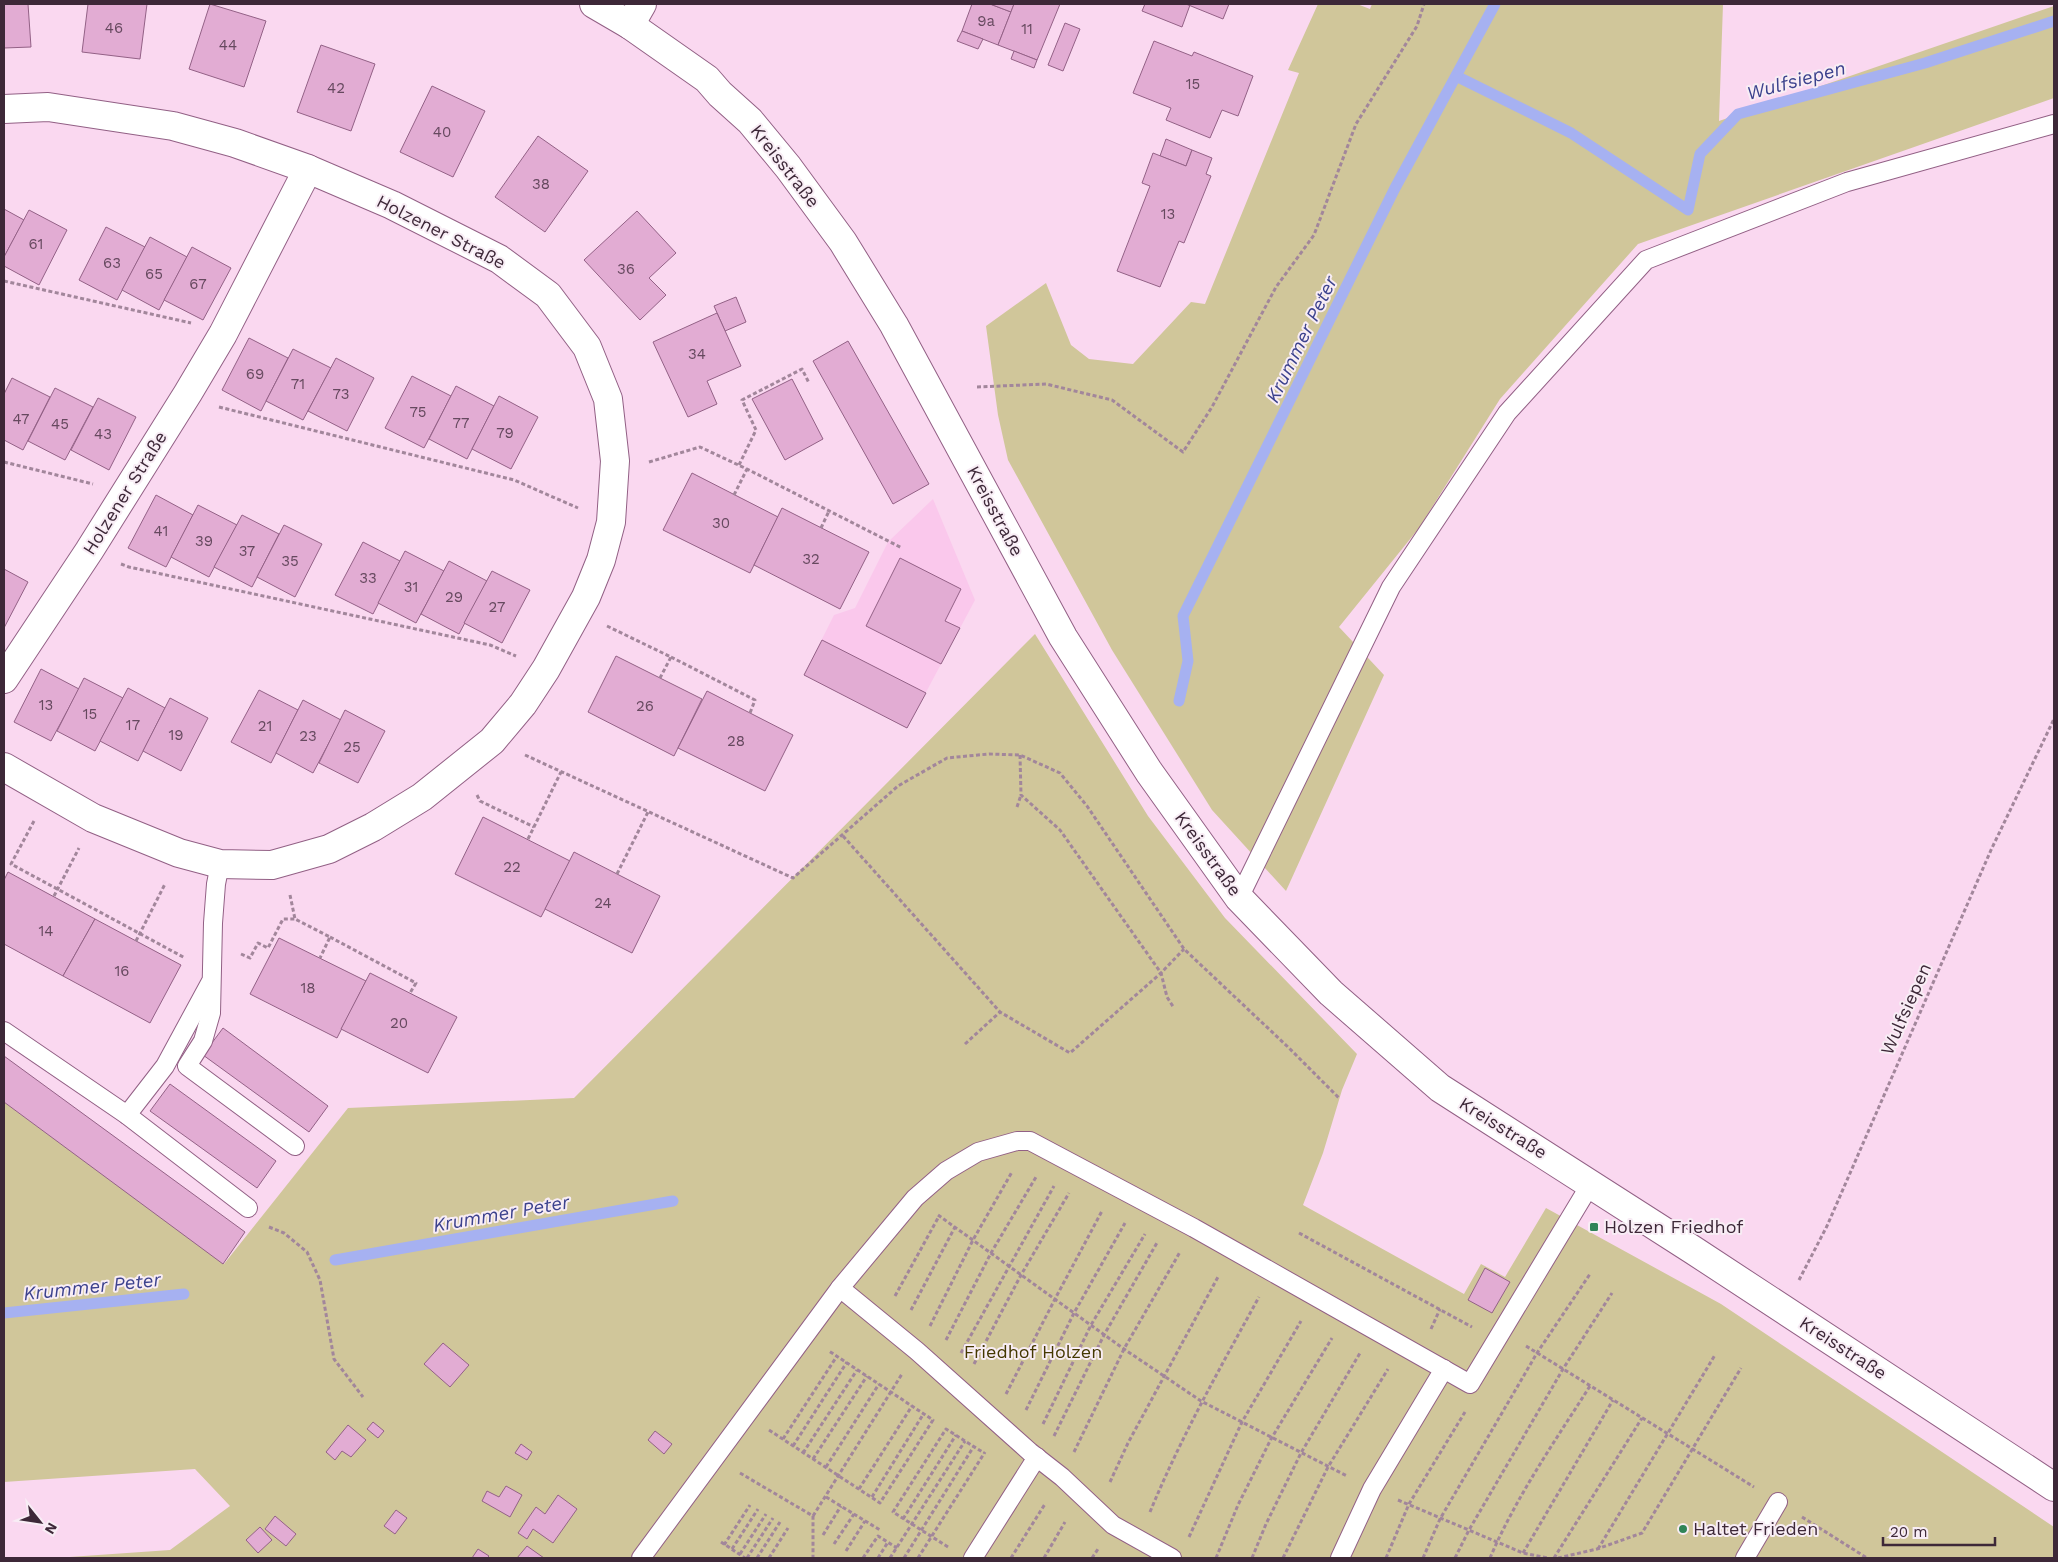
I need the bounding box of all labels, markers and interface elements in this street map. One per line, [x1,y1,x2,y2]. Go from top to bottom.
house number: 9a [977,12,995,30]
house number: 46 [105,19,123,37]
house number: 11 [1021,20,1033,38]
house number: 44 [219,36,237,54]
water label: Wulfsiepen [1744,56,1848,105]
house number: 15 [1186,75,1200,93]
house number: 42 [327,79,345,97]
street label: Kreisstraße [747,120,824,211]
house number: 40 [433,123,451,141]
house number: 38 [532,175,550,193]
street label: Holzener Straße [373,190,509,273]
house number: 13 [1161,205,1175,223]
house number: 61 [29,235,43,253]
house number: 63 [103,254,121,272]
house number: 36 [617,260,635,278]
house number: 65 [145,265,163,283]
water label: Krummer Peter [1261,272,1342,406]
house number: 67 [189,275,207,293]
house number: 34 [688,345,706,363]
house number: 69 [246,365,264,383]
house number: 71 [291,375,305,393]
house number: 73 [332,385,350,403]
house number: 75 [409,403,427,421]
house number: 47 [13,410,29,428]
house number: 77 [453,414,469,432]
house number: 45 [51,415,69,433]
house number: 79 [496,424,514,442]
house number: 43 [94,425,112,443]
street label: Holzener Straße [78,427,171,558]
street label: Kreisstraße [963,462,1028,560]
house number: 30 [712,514,730,532]
house number: 41 [154,522,168,540]
house number: 39 [195,532,213,550]
house number: 37 [239,542,255,560]
house number: 32 [802,550,820,568]
house number: 35 [281,552,299,570]
house number: 33 [359,569,377,587]
house number: 31 [404,578,418,596]
house number: 29 [445,588,463,606]
house number: 27 [489,598,505,616]
house number: 13 [39,696,53,714]
house number: 26 [636,697,654,715]
house number: 15 [83,705,97,723]
house number: 17 [126,716,140,734]
house number: 21 [258,717,272,735]
house number: 19 [168,726,184,744]
house number: 23 [299,727,317,745]
house number: 28 [727,732,745,750]
house number: 25 [343,738,361,756]
street label: Kreisstraße [1171,807,1246,900]
house number: 22 [503,858,521,876]
house number: 24 [594,894,612,912]
house number: 14 [38,922,54,940]
street label: Wulfsiepen [1876,960,1935,1058]
house number: 16 [115,962,129,980]
house number: 18 [300,979,316,997]
house number: 20 [390,1014,408,1032]
street label: Kreisstraße [1456,1092,1551,1163]
water label: Krummer Peter [431,1190,572,1237]
place label: Holzen Friedhof [1604,1216,1743,1237]
marker: Holzen Friedhof [1588,1221,1600,1233]
water label: Krummer Peter [22,1268,163,1305]
street label: Kreisstraße [1796,1312,1891,1383]
park label: Friedhof Holzen [964,1341,1102,1362]
north arrow [15,1497,65,1547]
scale bar [1883,1514,1996,1546]
place label: Haltet Frieden [1693,1518,1818,1539]
text: N [42,1520,61,1537]
marker: Haltet Frieden [1677,1523,1689,1535]
text: 20 m [1890,1523,1928,1541]

